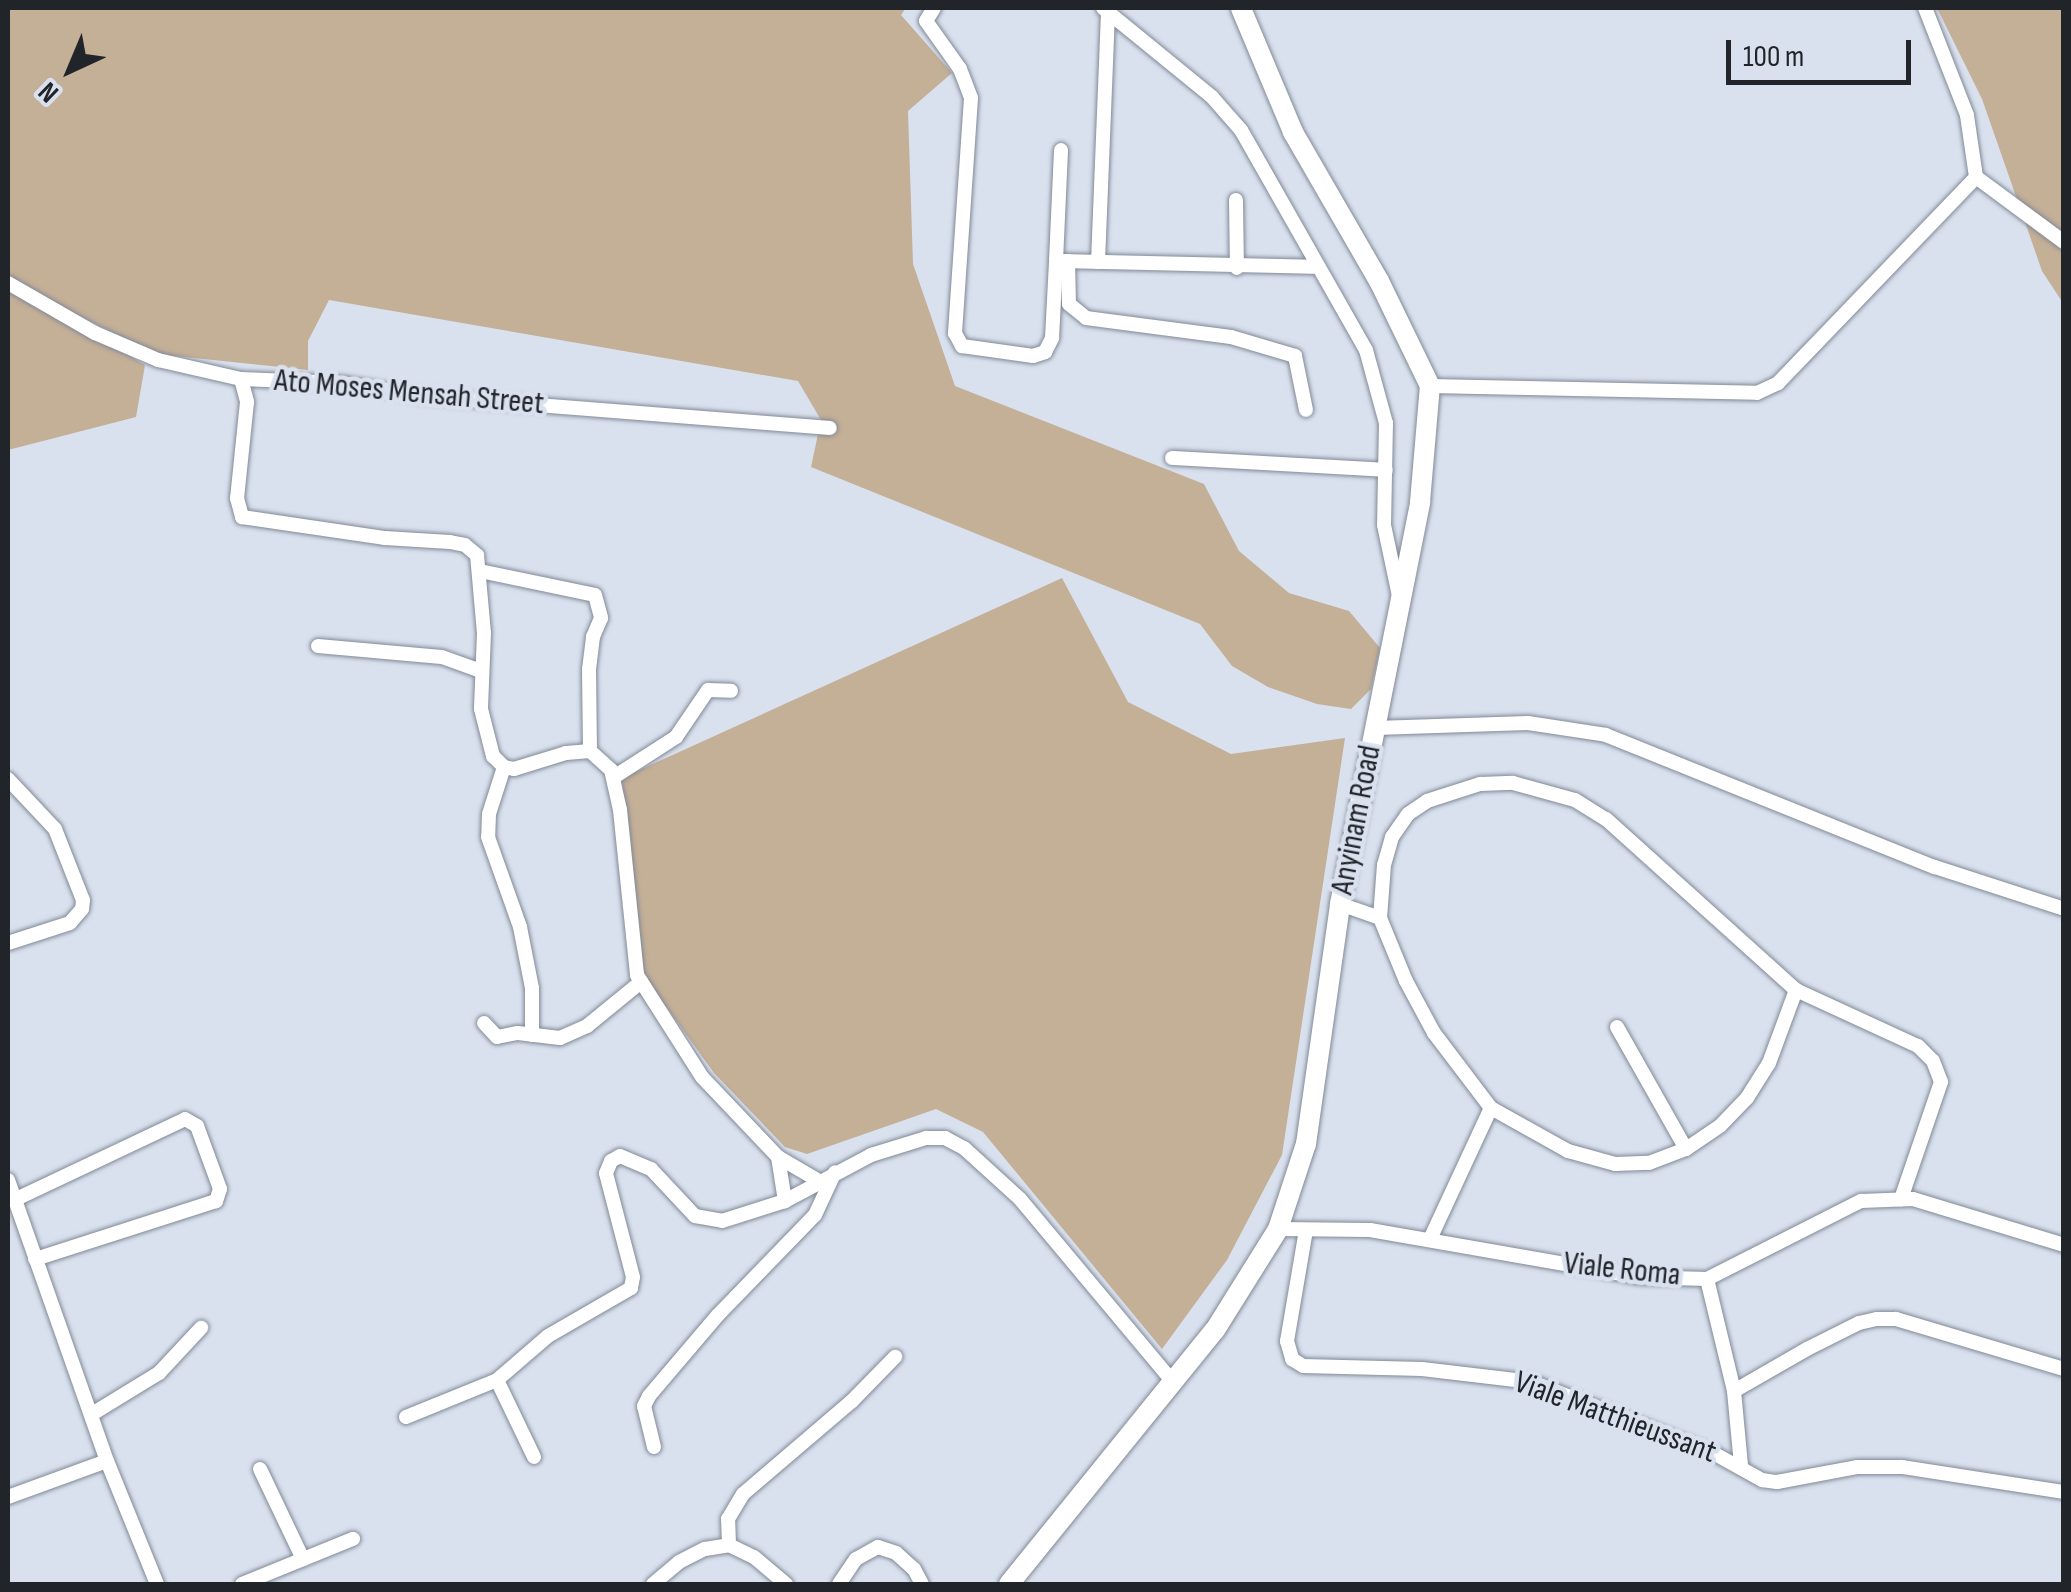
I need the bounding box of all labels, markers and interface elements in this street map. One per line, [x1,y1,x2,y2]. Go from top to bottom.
north arrow [20,20,120,120]
scale bar [1731,20,1916,82]
text: 100 m [1743,39,1804,75]
text: N [32,75,66,109]
street label: Ato Moses Mensah Street [273,362,545,424]
street label: Anyinam Road [1324,742,1390,898]
street label: Viale Roma [1562,1245,1682,1295]
street label: Viale Matthieussant [1509,1364,1721,1472]

